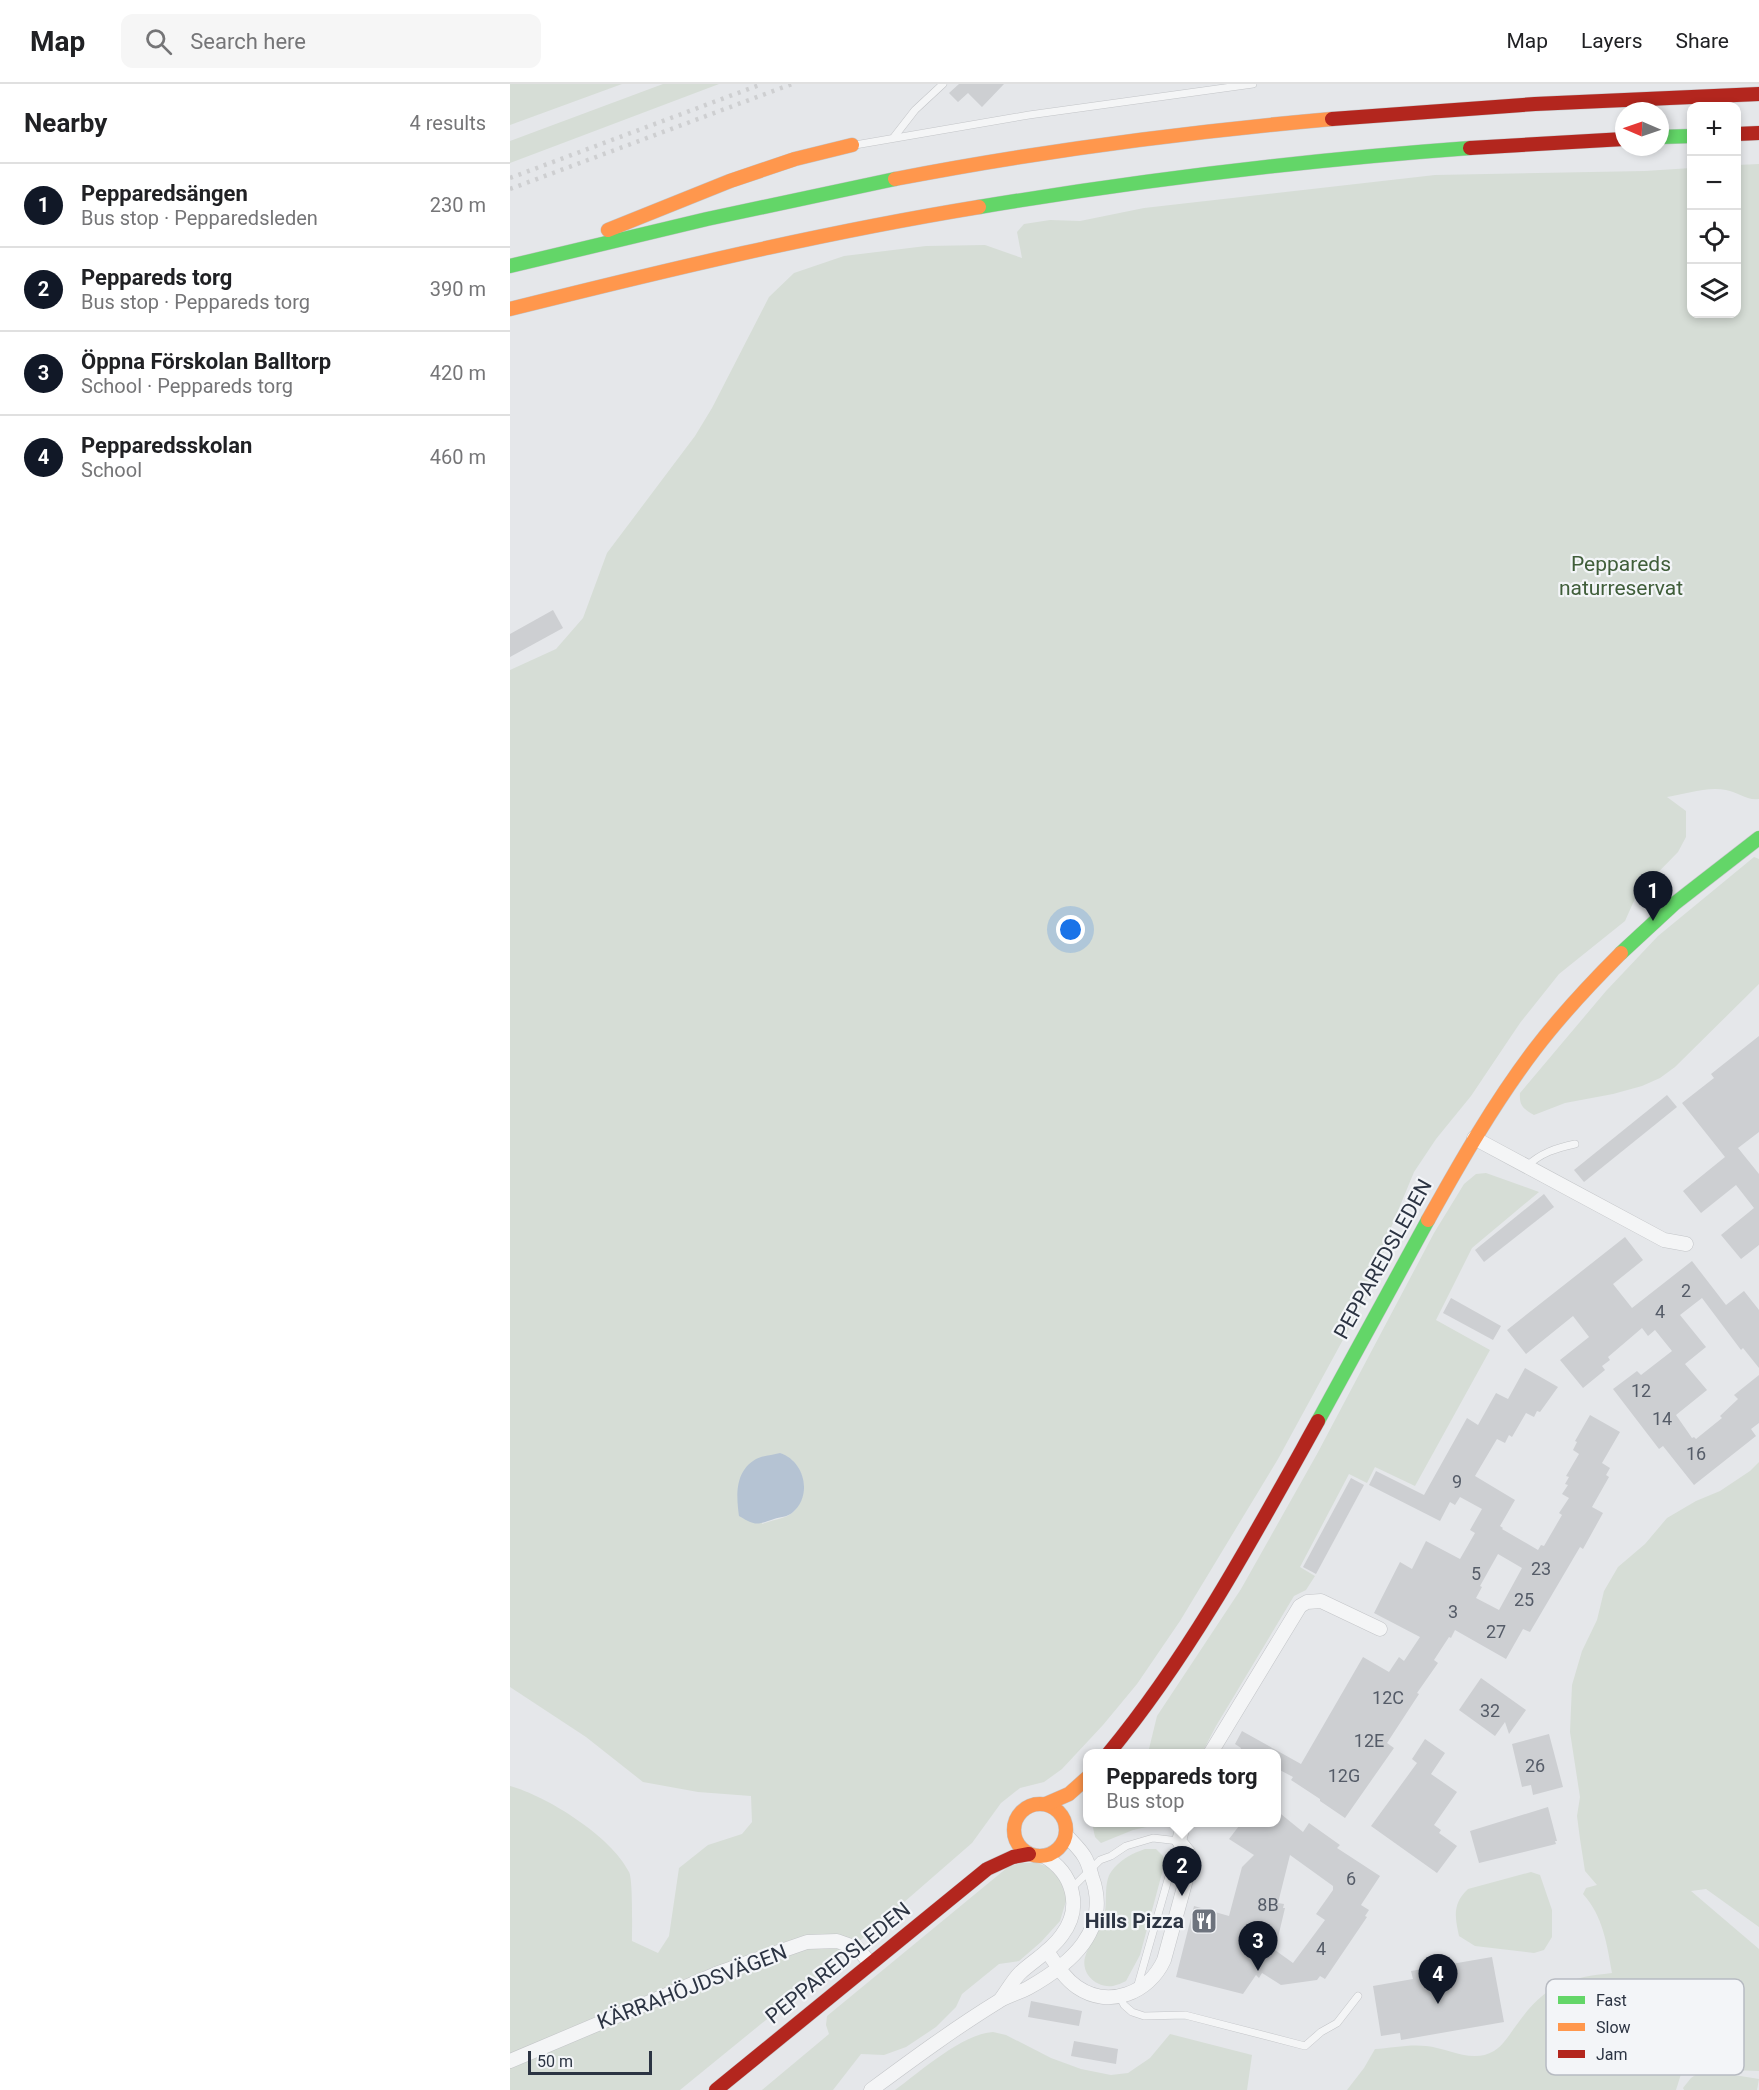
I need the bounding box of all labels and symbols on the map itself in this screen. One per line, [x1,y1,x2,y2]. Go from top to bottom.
north arrow [1615,102,1669,156]
park label: Peppareds naturreservat [1559,552,1683,600]
pin: 1 [1634,872,1672,921]
your location [1056,915,1085,944]
street label: PEPPAREDSLEDEN [1329,1175,1437,1343]
house number: 2 [1681,1280,1691,1301]
house number: 4 [1655,1301,1665,1322]
house number: 12 [1631,1380,1651,1401]
house number: 14 [1652,1408,1672,1429]
house number: 16 [1686,1443,1706,1464]
house number: 9 [1452,1471,1462,1492]
house number: 23 [1531,1558,1551,1579]
house number: 5 [1471,1563,1481,1584]
house number: 25 [1514,1589,1534,1610]
house number: 3 [1448,1601,1458,1622]
house number: 27 [1486,1621,1506,1642]
house number: 12C [1372,1687,1404,1708]
house number: 32 [1480,1700,1500,1721]
house number: 12E [1354,1730,1384,1751]
house number: 26 [1525,1755,1545,1776]
house number: 12G [1328,1765,1360,1786]
pin: 2 [1162,1846,1202,1896]
house number: 6 [1346,1868,1356,1889]
house number: 8B [1257,1894,1279,1915]
street label: PEPPAREDSLEDEN [761,1897,915,2029]
restaurant icon: Hills Pizza [1189,1906,1219,1936]
place label: Hills Pizza [1085,1909,1184,1933]
pin: 3 [1238,1922,1278,1971]
house number: 4 [1316,1938,1326,1959]
street label: KÄRRAHÖJDSVÄGEN [594,1940,790,2034]
pin: 4 [1418,1954,1458,2004]
legend [1546,1979,1744,2075]
text: Fast [1596,1991,1627,2010]
text: Slow [1596,2018,1631,2037]
text: Jam [1596,2045,1628,2064]
scale bar [528,2048,652,2076]

